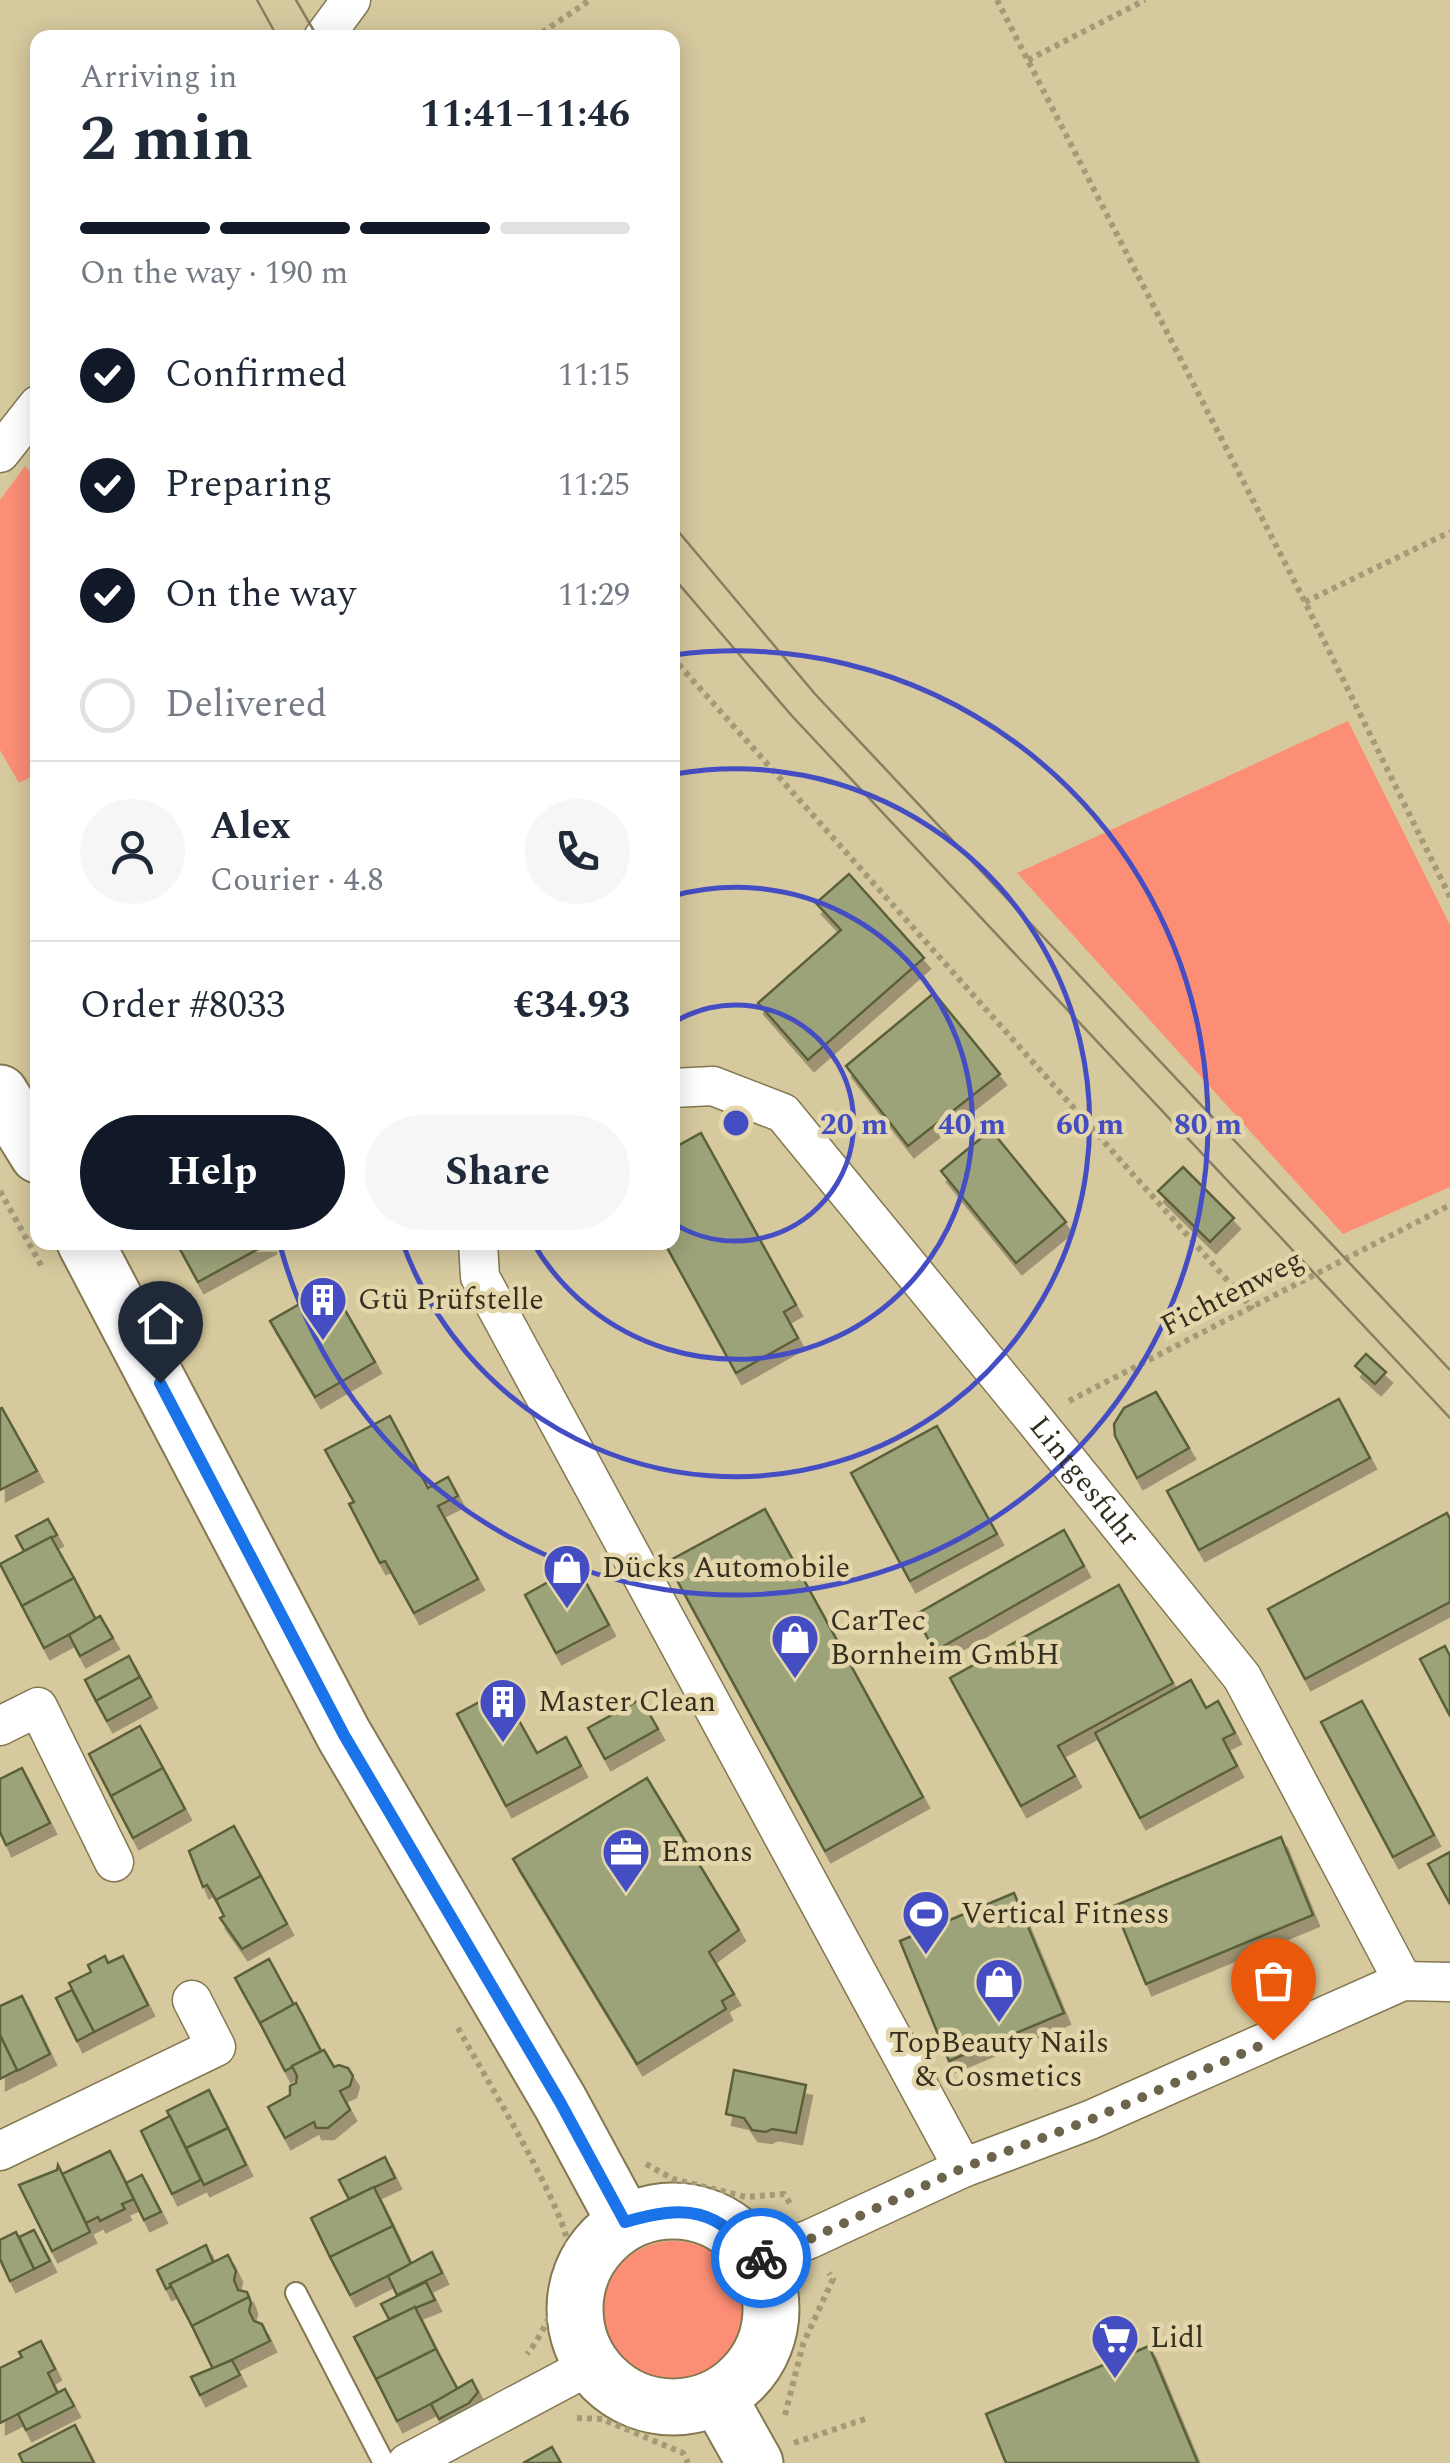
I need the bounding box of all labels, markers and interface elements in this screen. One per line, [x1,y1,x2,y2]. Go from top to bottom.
text: Arriving in [80,53,237,102]
text: 11:41–11:46 [420,86,630,144]
text: 2 min [80,90,253,189]
text: On the way · 190 m [80,249,348,298]
text: Confirmed [165,346,347,404]
icon: check [80,348,135,403]
text: 11:15 [558,351,630,400]
text: Preparing [165,456,332,514]
icon: check [80,458,135,513]
text: 11:25 [558,461,630,510]
text: On the way [165,566,356,624]
icon: check [80,568,135,623]
text: 11:29 [558,571,630,620]
text: Delivered [165,676,327,734]
text: Alex [210,798,291,856]
button: person [80,799,185,904]
button: phone [525,799,630,904]
text: Courier · 4.8 [210,856,383,905]
text: Order #8033 [80,977,285,1035]
text: €34.93 [513,977,630,1035]
text: 20 m [820,1102,888,1148]
text: 40 m [938,1102,1006,1148]
text: 60 m [1056,1102,1124,1148]
text: 80 m [1174,1102,1242,1148]
centre of rings [718,1105,754,1141]
button: Help [80,1115,345,1230]
button: Share [365,1115,630,1230]
street label: Fichtenweg [1152,1237,1312,1349]
building icon: Gtü Prüfstelle [297,1274,349,1342]
place label: Gtü Prüfstelle [358,1277,544,1323]
pin [118,1281,203,1384]
icon: home [133,1296,188,1351]
street label: Lintgesfuhr [1017,1406,1151,1557]
shop icon: Dücks Automobile [541,1542,593,1610]
place label: Dücks Automobile [602,1545,850,1591]
place label: CarTec Bornheim GmbH [830,1598,1060,1678]
shop icon: CarTec Bornheim GmbH [769,1612,821,1680]
building icon: Master Clean [477,1676,529,1744]
place label: Master Clean [538,1679,716,1725]
office icon: Emons [600,1826,652,1894]
place label: Emons [661,1829,753,1875]
sports icon: Vertical Fitness [900,1888,952,1956]
place label: Vertical Fitness [961,1891,1169,1937]
pin [1231,1938,1316,2041]
icon: bag [1246,1953,1301,2008]
shop icon: TopBeauty Nails & Cosmetics [973,1956,1025,2024]
place label: TopBeauty Nails & Cosmetics [889,2020,1109,2100]
courier [711,2208,811,2308]
icon: bike [734,2231,789,2286]
supermarket icon: Lidl [1089,2312,1141,2380]
place label: Lidl [1150,2315,1204,2361]

